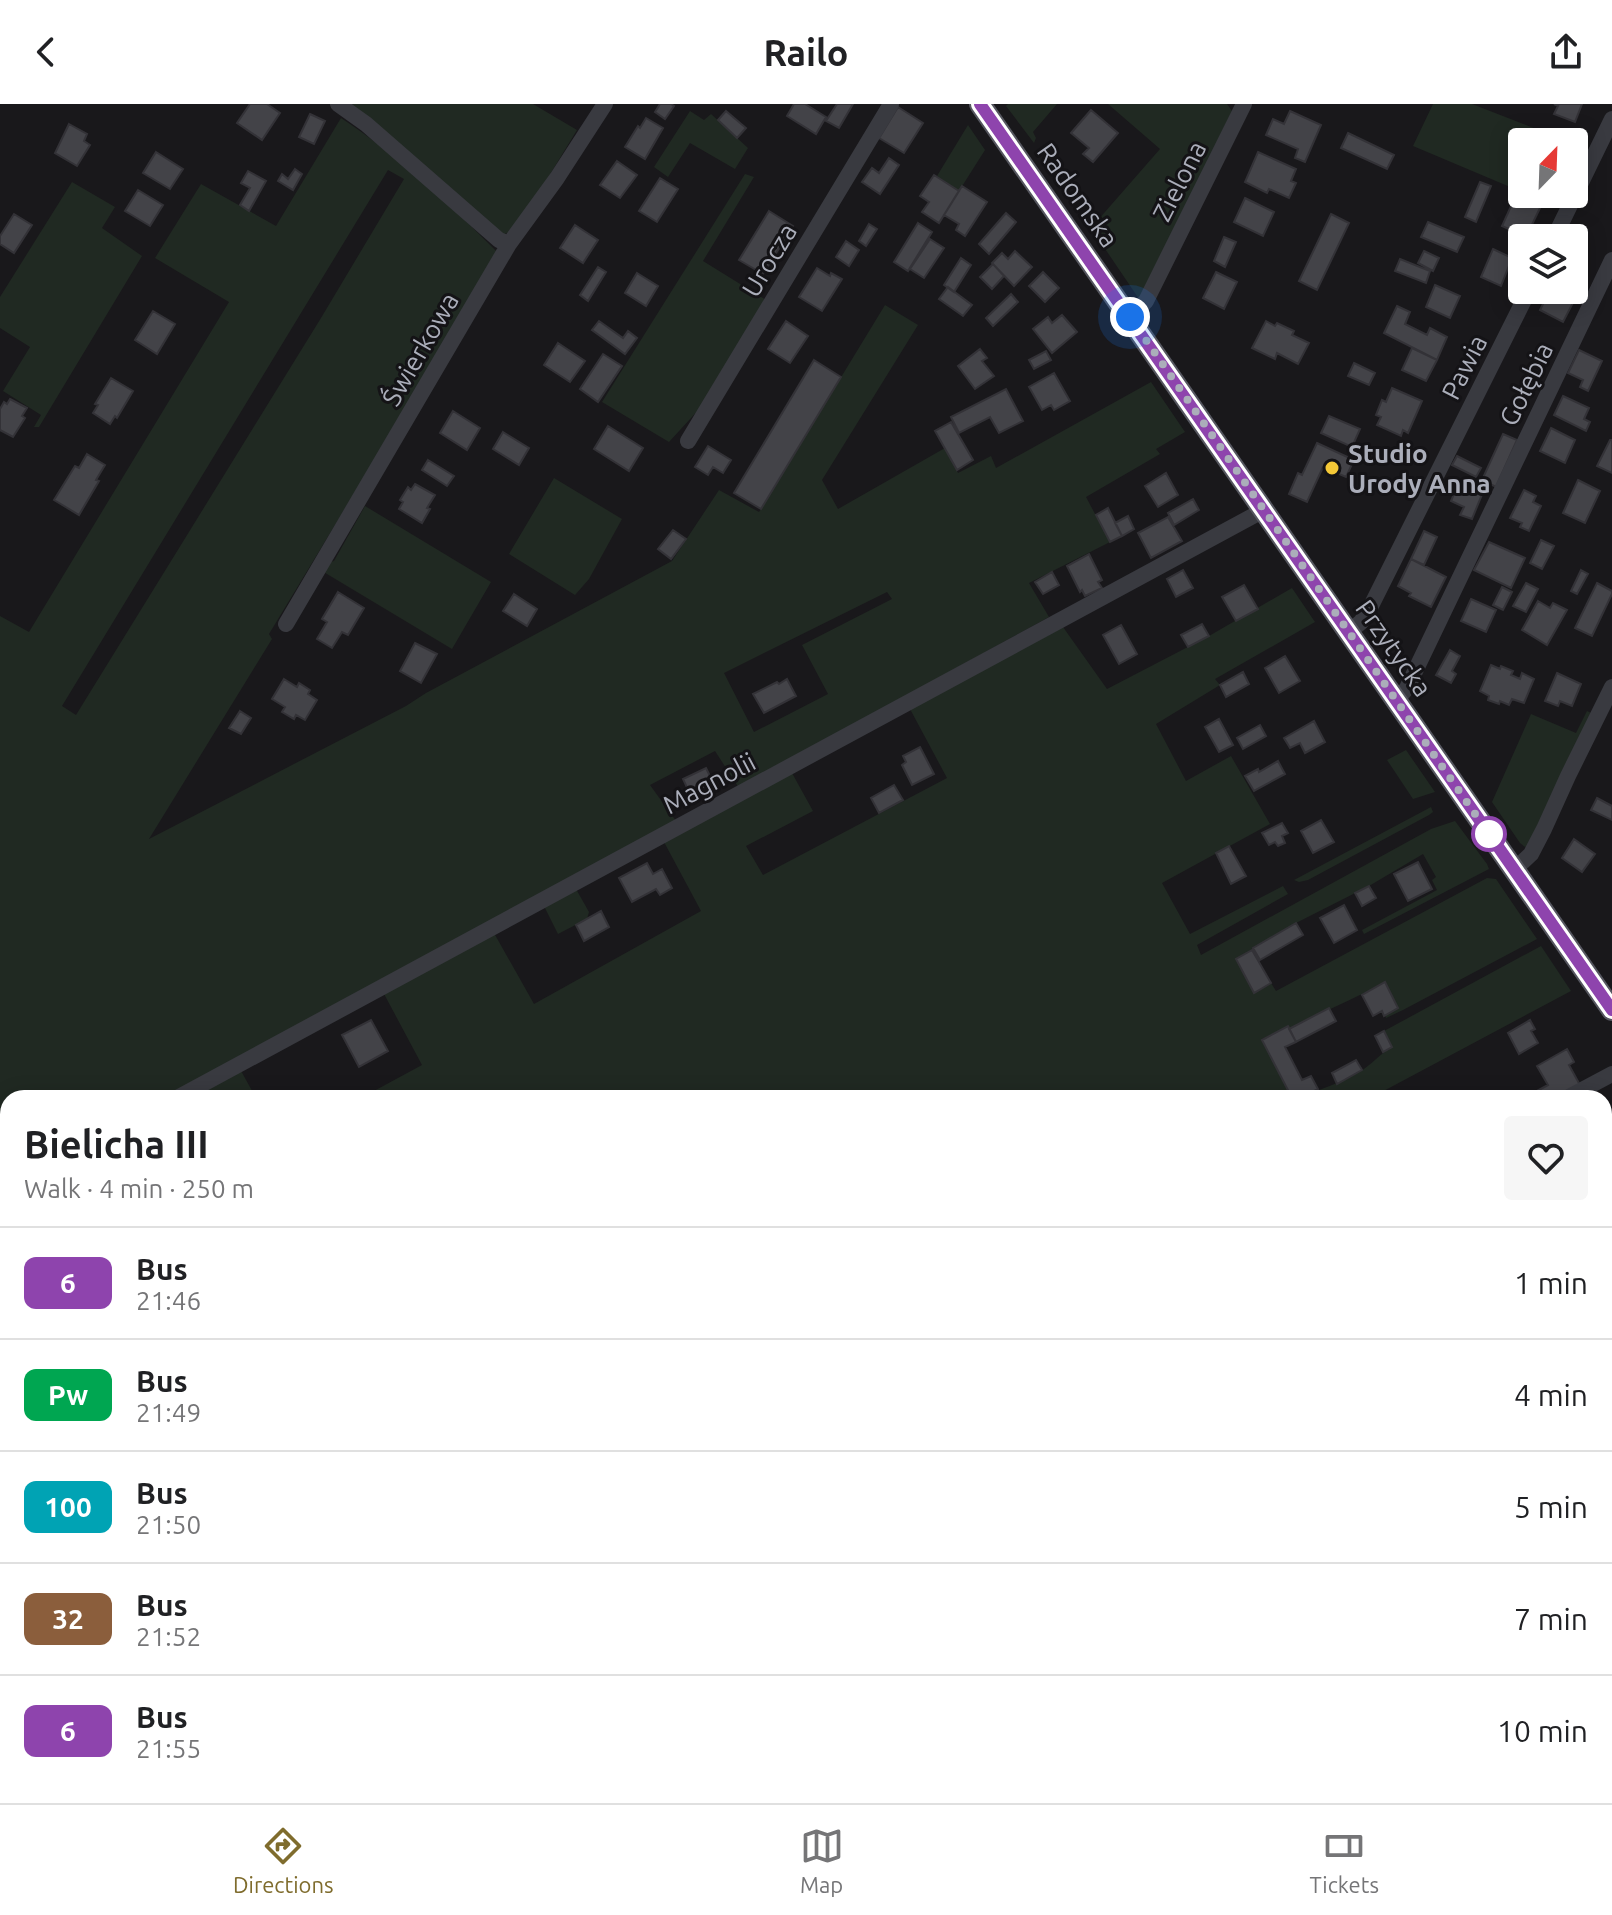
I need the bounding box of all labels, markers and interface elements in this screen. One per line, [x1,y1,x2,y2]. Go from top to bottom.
icon: back [24,30,68,74]
icon: share [1544,30,1588,74]
text: Railo [763,32,849,73]
north arrow [1508,128,1588,208]
map controls [1508,128,1588,304]
street label: Zielona [1147,136,1211,226]
street label: Radomska [1032,137,1124,253]
street label: Urocza [736,218,802,302]
button: layers [1508,224,1588,304]
street label: Świerkowa [376,287,464,411]
your location [1110,297,1150,337]
street label: Pawia [1436,330,1492,404]
street label: Gołębia [1494,338,1558,430]
place label: Studio Urody Anna [1348,439,1491,498]
marker: Studio Urody Anna [1323,459,1341,477]
street label: Przytycka [1350,594,1438,702]
street label: Magnolii [658,747,760,819]
unlabelled marker [1472,817,1506,851]
button: heart [1504,1116,1588,1200]
text: Bielicha III [24,1123,209,1165]
text: Walk · 4 min · 250 m [24,1174,254,1203]
text: Bus [136,1252,188,1286]
text: 1 min [1514,1266,1588,1300]
text: 6 [60,1267,76,1298]
text: 21:46 [136,1286,201,1315]
text: Bus [136,1364,188,1398]
text: 4 min [1514,1378,1588,1412]
text: Pw [48,1379,88,1410]
text: 21:49 [136,1398,201,1427]
text: Bus [136,1476,188,1510]
text: 5 min [1514,1490,1588,1524]
text: 100 [44,1491,92,1522]
text: 21:50 [136,1510,201,1539]
text: Bus [136,1588,188,1622]
text: 7 min [1514,1602,1588,1636]
text: 32 [52,1603,84,1634]
text: 21:52 [136,1622,201,1651]
text: Bus [136,1700,188,1734]
text: 10 min [1497,1714,1588,1748]
text: 6 [60,1715,76,1746]
text: 21:55 [136,1734,201,1763]
tab: Directions [233,1824,334,1897]
tab: Map [800,1824,844,1897]
tab: Tickets [1310,1824,1379,1897]

